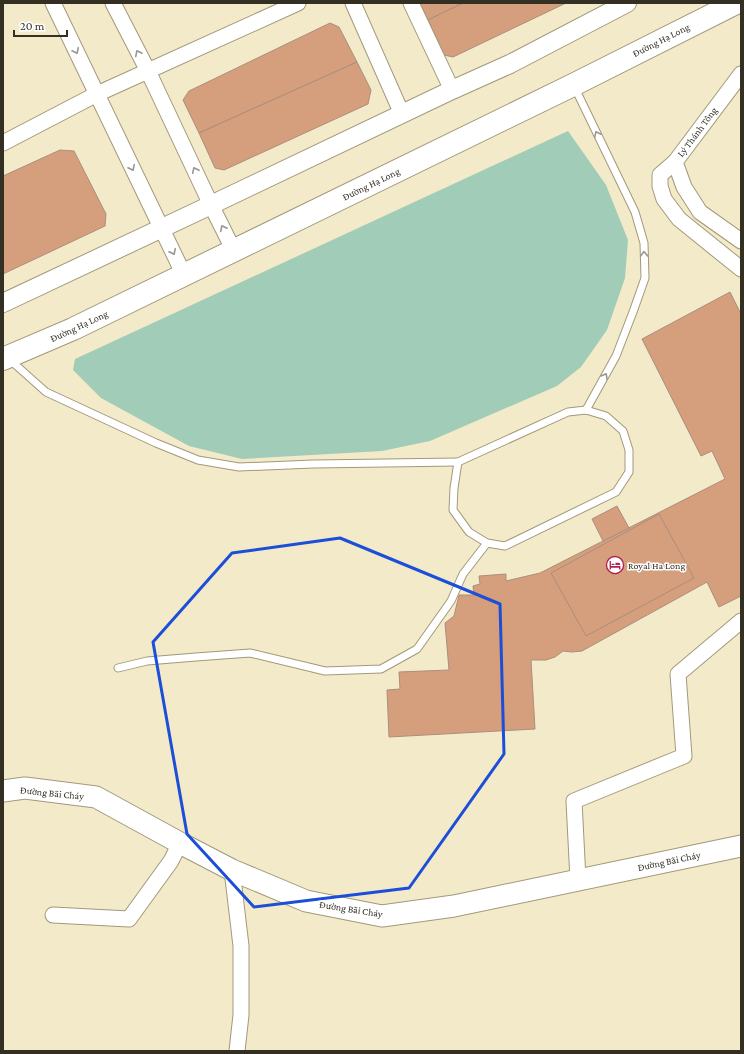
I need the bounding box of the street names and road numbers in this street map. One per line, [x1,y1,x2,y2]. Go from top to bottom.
street label: Đường Hạ Long [631,21,691,59]
street label: Lý Thánh Tông [675,105,719,159]
street label: Đường Hạ Long [341,165,402,203]
street label: Đường Hạ Long [48,308,110,344]
street label: Đường Bãi Cháy [20,784,85,802]
street label: Đường Bãi Cháy [637,849,702,873]
street label: Đường Bãi Cháy [319,899,384,920]

